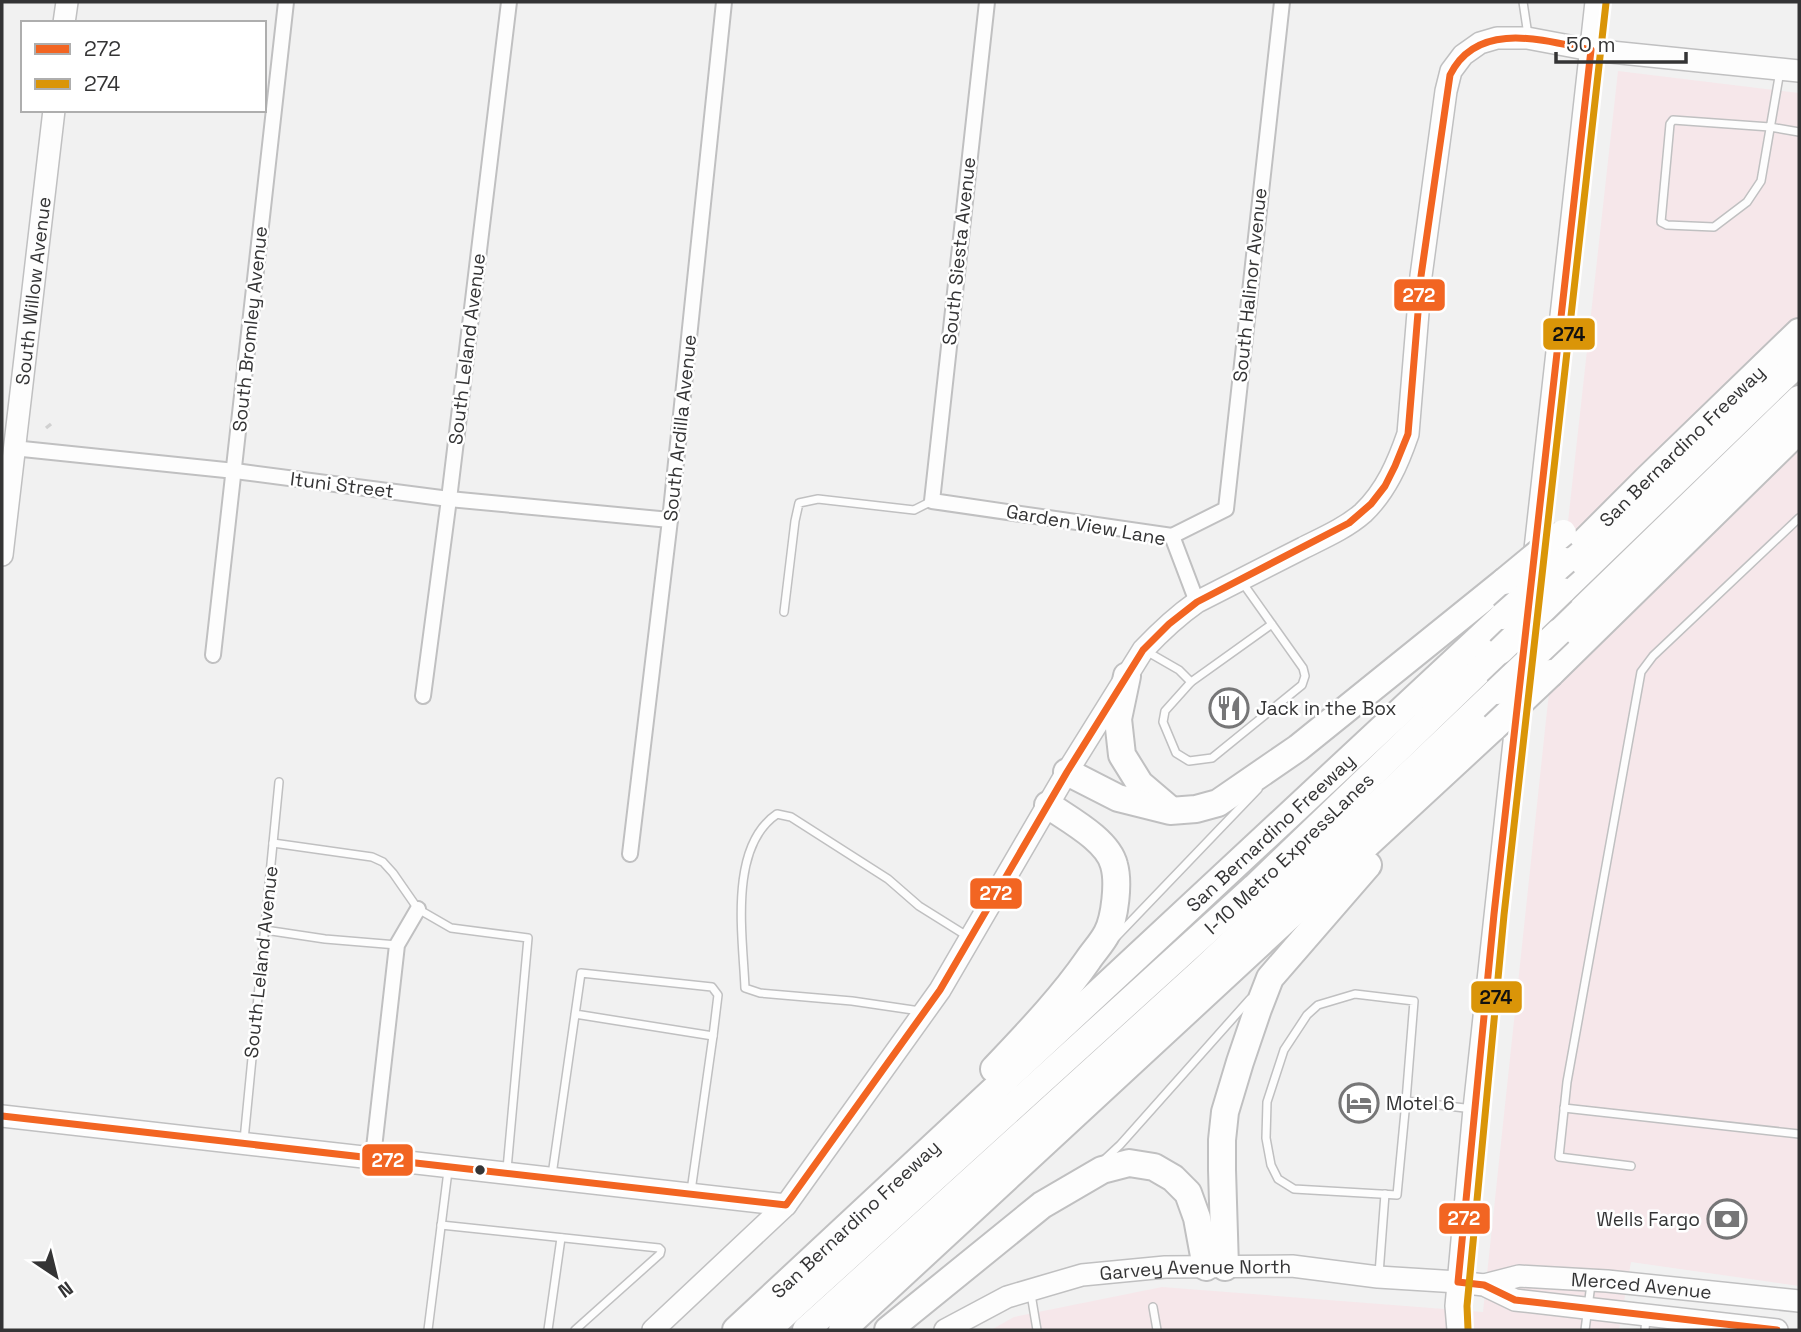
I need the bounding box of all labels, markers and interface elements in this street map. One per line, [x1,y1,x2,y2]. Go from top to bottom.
legend [21,21,266,112]
scale bar [1556,21,1686,65]
text: 50 m [1566,31,1616,58]
text: 272 [84,35,121,62]
text: 274 [84,70,120,97]
street label: South Siesta Avenue [937,156,981,346]
street label: South Halinor Avenue [1227,187,1273,383]
street label: South Willow Avenue [9,195,56,386]
street label: South Bromley Avenue [227,225,273,433]
street label: South Leland Avenue [443,252,491,446]
line badge: 272 [1393,278,1446,312]
text: 272 [1403,283,1435,308]
line badge: 274 [1542,317,1596,351]
text: 274 [1553,322,1585,347]
street label: South Ardilla Avenue [658,333,702,523]
street label: San Bernardino Freeway [1594,360,1770,532]
street label: Ituni Street [289,466,395,504]
street label: Garden View Lane [1004,499,1168,551]
restaurant icon: Jack in the Box [1208,687,1250,729]
place label: Jack in the Box [1256,696,1397,721]
street label: San Bernardino Freeway [1181,748,1360,917]
street label: I-10 Metro ExpressLanes [1199,767,1379,939]
street label: South Leland Avenue [238,865,284,1059]
line badge: 272 [969,877,1023,910]
text: 272 [980,881,1012,906]
line badge: 274 [1470,980,1523,1014]
text: 274 [1480,985,1512,1010]
hotel icon: Motel 6 [1338,1082,1380,1124]
place label: Motel 6 [1386,1091,1455,1116]
street label: San Bernardino Freeway [766,1134,945,1304]
line badge: 272 [361,1143,414,1177]
text: 272 [372,1148,404,1173]
unlabelled marker [473,1163,487,1177]
bank icon: Wells Fargo [1706,1198,1748,1240]
line badge: 272 [1438,1202,1491,1235]
text: 272 [1448,1206,1480,1231]
place label: Wells Fargo [1596,1207,1700,1232]
north arrow [21,1241,91,1311]
street label: Garvey Avenue North [1098,1254,1291,1286]
street label: Merced Avenue [1570,1266,1713,1304]
text: N [53,1276,78,1303]

